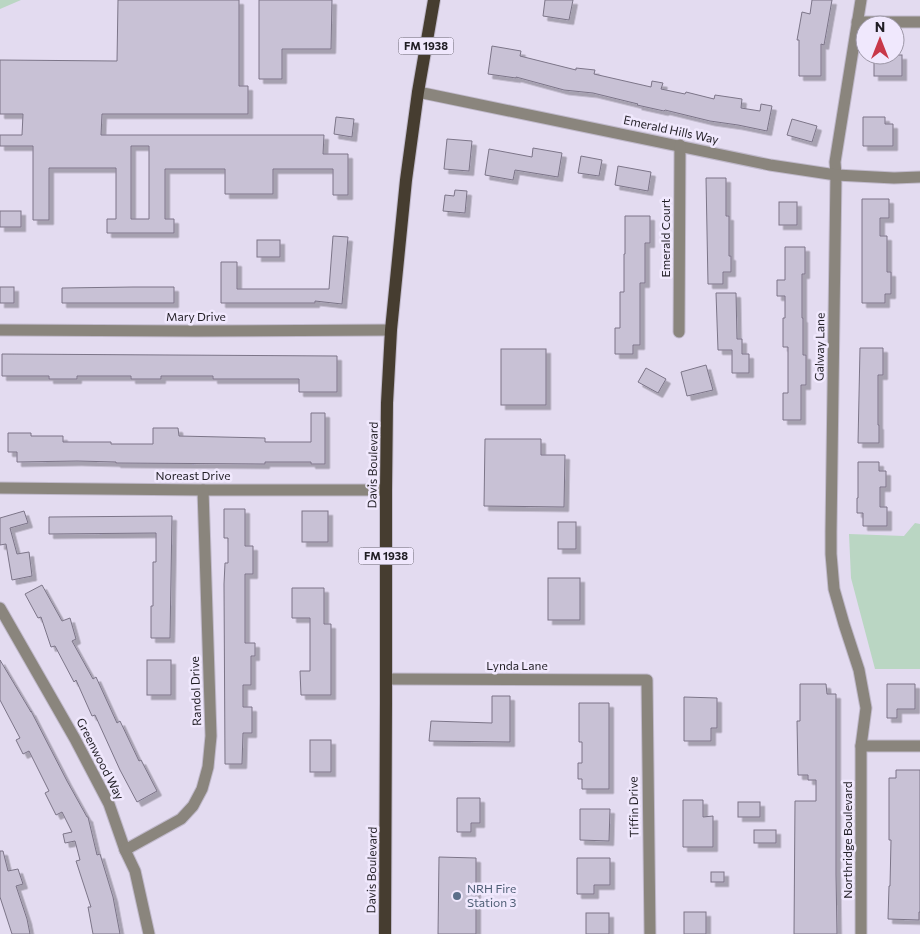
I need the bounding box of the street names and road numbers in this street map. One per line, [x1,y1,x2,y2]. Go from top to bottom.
road number: FM 1938 [398,37,454,54]
street label: Emerald Hills Way [622,112,720,146]
street label: Emerald Court [658,198,672,277]
street label: Mary Drive [166,309,226,323]
street label: Galway Lane [811,313,827,381]
street label: Davis Boulevard [364,421,380,508]
street label: Noreast Drive [155,468,231,482]
road number: FM 1938 [358,548,414,564]
street label: Randol Drive [187,656,203,726]
street label: Lynda Lane [486,658,548,672]
street label: Greenwood Way [74,715,127,802]
street label: Tiffin Drive [625,776,641,838]
street label: Northridge Boulevard [840,781,854,899]
street label: Davis Boulevard [363,826,379,913]

